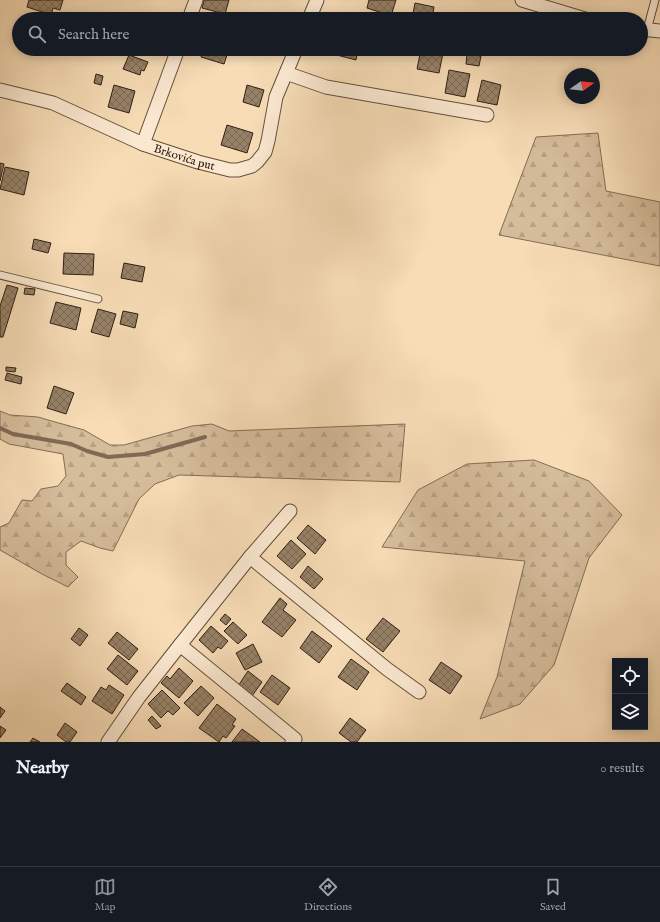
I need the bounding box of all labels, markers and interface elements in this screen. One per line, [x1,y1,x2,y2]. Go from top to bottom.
search box [12,12,648,56]
icon: search [26,23,48,45]
text: Search here [58,25,129,44]
north arrow [564,68,600,104]
street label: Brkovića put [152,141,217,173]
map controls [612,658,648,730]
button: locate [612,658,648,694]
button: layers [612,694,648,730]
text: Nearby [16,758,69,779]
text: 0 results [600,760,644,777]
tab: Map [94,876,116,914]
tab: Directions [304,876,352,914]
tab: Saved [540,876,566,914]

